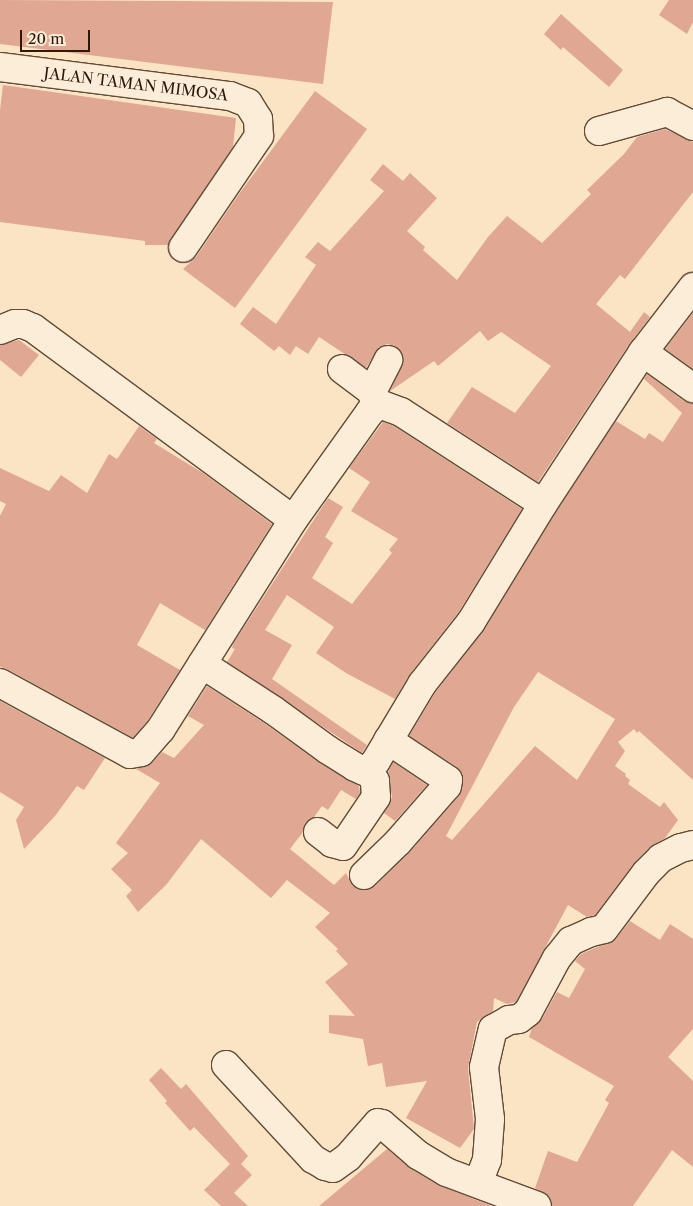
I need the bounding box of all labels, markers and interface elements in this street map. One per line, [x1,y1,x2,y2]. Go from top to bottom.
scale bar [22,20,92,52]
text: 20 m [28,29,64,48]
street label: JALAN TAMAN MIMOSA [43,64,229,104]

